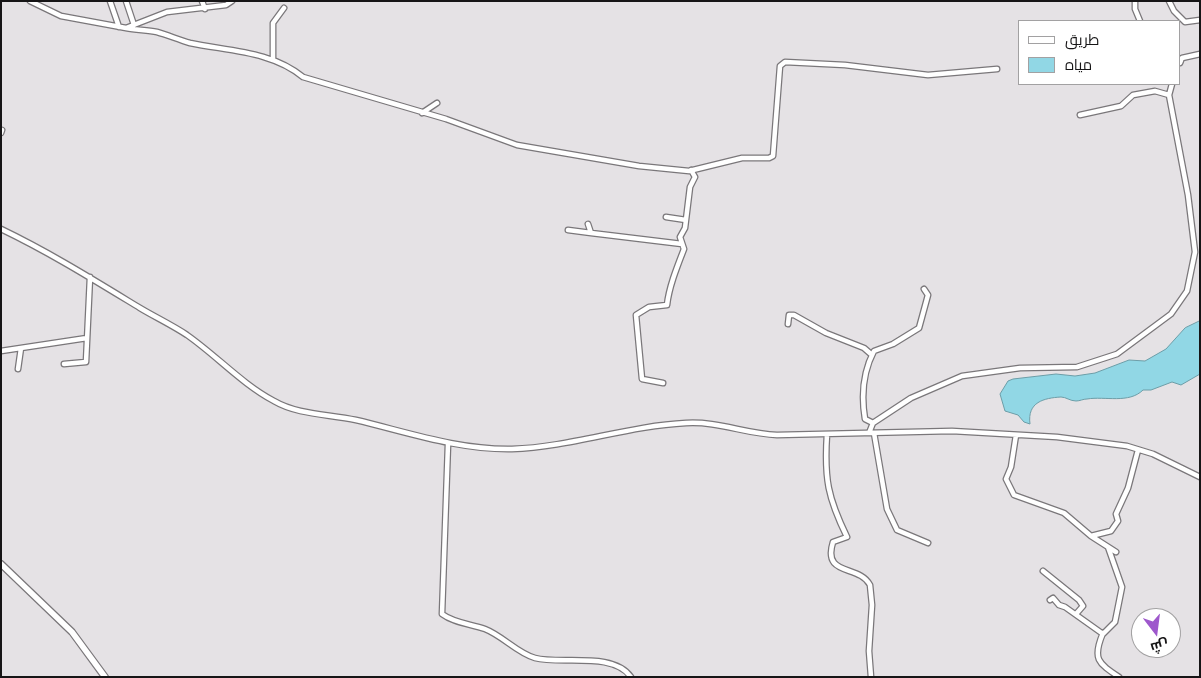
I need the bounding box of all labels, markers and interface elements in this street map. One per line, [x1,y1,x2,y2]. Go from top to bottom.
legend [1018,20,1181,85]
text: طريق [1065,31,1099,48]
text: مياه [1065,56,1092,73]
north arrow [1131,608,1181,658]
text: ش [1149,636,1170,657]

